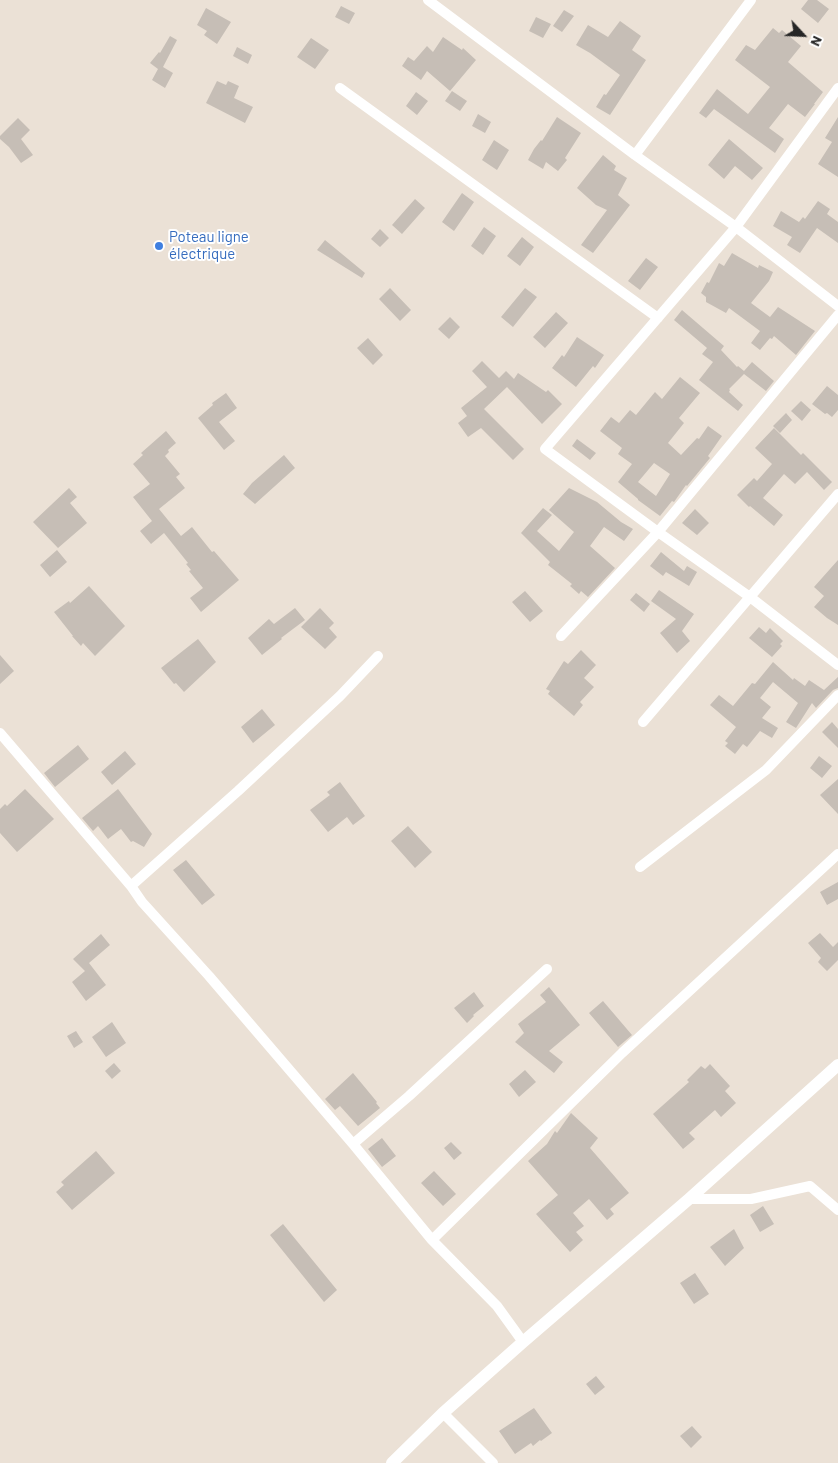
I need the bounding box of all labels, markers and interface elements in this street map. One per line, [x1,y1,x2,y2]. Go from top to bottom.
north arrow [778,10,828,60]
text: N [807,34,827,49]
place label: Poteau ligne électrique [169,228,249,263]
marker: Poteau ligne électrique [153,240,165,252]

